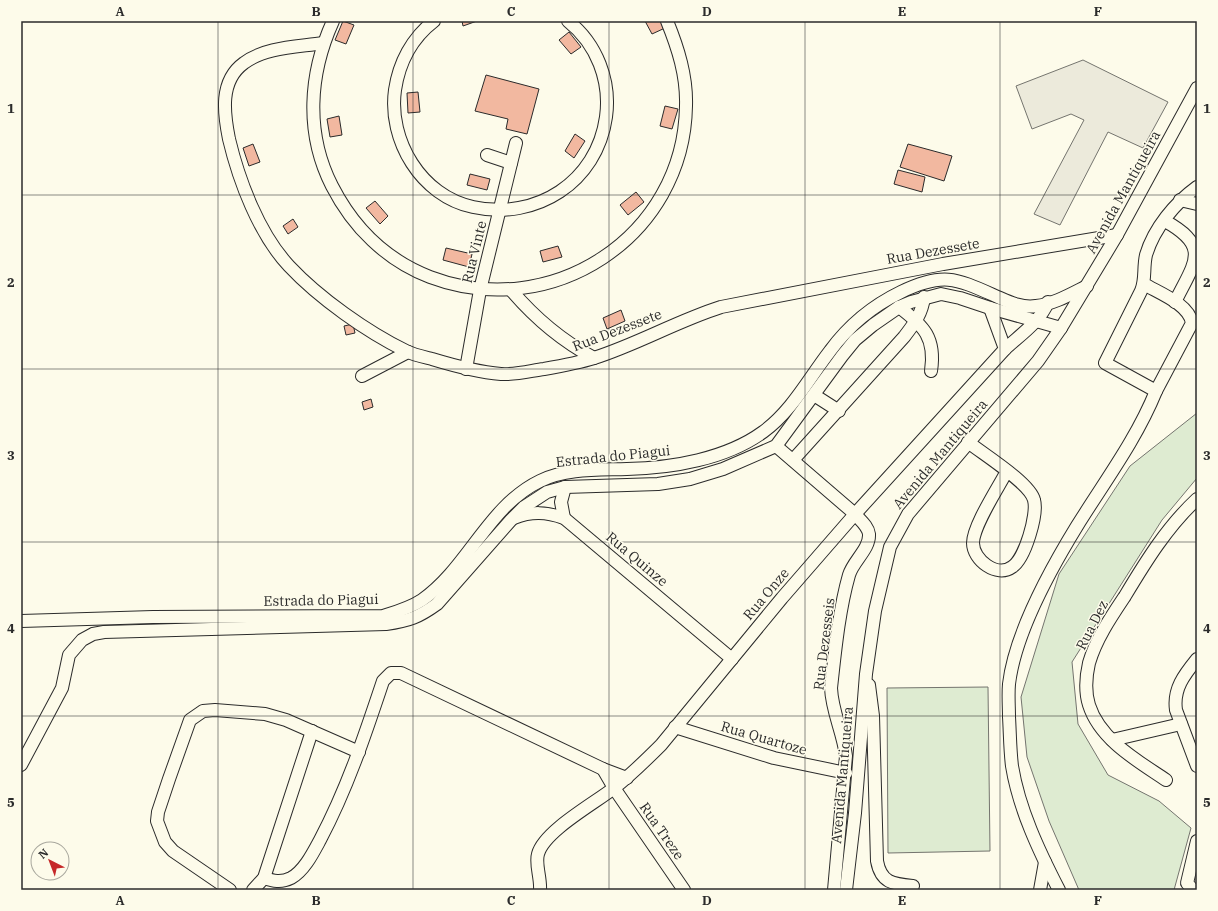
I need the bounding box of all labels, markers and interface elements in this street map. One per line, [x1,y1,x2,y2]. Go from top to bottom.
text: A [115,3,125,20]
text: B [311,3,321,20]
text: C [507,3,516,20]
text: D [702,3,712,20]
text: E [898,3,906,20]
text: F [1094,3,1102,20]
text: 1 [7,100,15,117]
text: 1 [1203,100,1211,117]
street label: Avenida Mantiqueira [1082,127,1164,257]
street label: Rua Vinte [458,219,490,285]
street label: Rua Dezessete [885,234,981,268]
text: 2 [7,274,15,291]
text: 2 [1203,274,1211,291]
street label: Rua Dezessete [570,305,664,355]
street label: Avenida Mantiqueira [889,395,991,513]
street label: Estrada do Piagui [555,441,671,471]
text: 3 [7,447,15,464]
text: 3 [1203,447,1211,464]
street label: Rua Quinze [602,528,672,590]
street label: Rua Onze [739,564,793,624]
street label: Estrada do Piagui [263,590,379,610]
street label: Rua Dezesseis [809,597,839,691]
street label: Rua Dez [1072,597,1112,653]
text: 4 [7,620,15,637]
text: 4 [1203,620,1211,637]
street label: Avenida Mantiqueira [827,705,857,844]
street label: Rua Quartoze [719,717,809,759]
text: 5 [7,794,15,811]
text: 5 [1203,794,1211,811]
street label: Rua Treze [636,799,688,863]
north arrow [30,841,70,881]
text: N [35,845,51,862]
text: A [115,892,125,909]
text: B [311,892,321,909]
text: C [507,892,516,909]
text: D [702,892,712,909]
text: E [898,892,906,909]
text: F [1094,892,1102,909]

